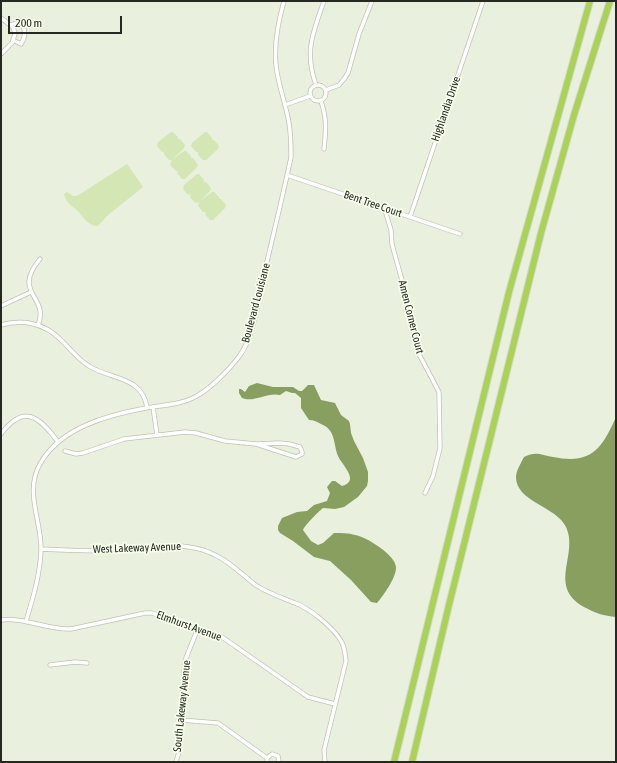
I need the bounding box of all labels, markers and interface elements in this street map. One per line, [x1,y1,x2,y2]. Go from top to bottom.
scale bar [10,8,124,34]
text: 200 m [15,16,42,30]
street label: Highlandia Drive [429,75,463,143]
street label: Bent Tree Court [342,188,404,220]
street label: Boulevard Louisiane [239,262,273,344]
street label: Amen Corner Court [395,279,427,355]
street label: West Lakeway Avenue [93,540,181,556]
street label: Elmhurst Avenue [155,608,223,644]
street label: South Lakeway Avenue [171,660,193,752]

